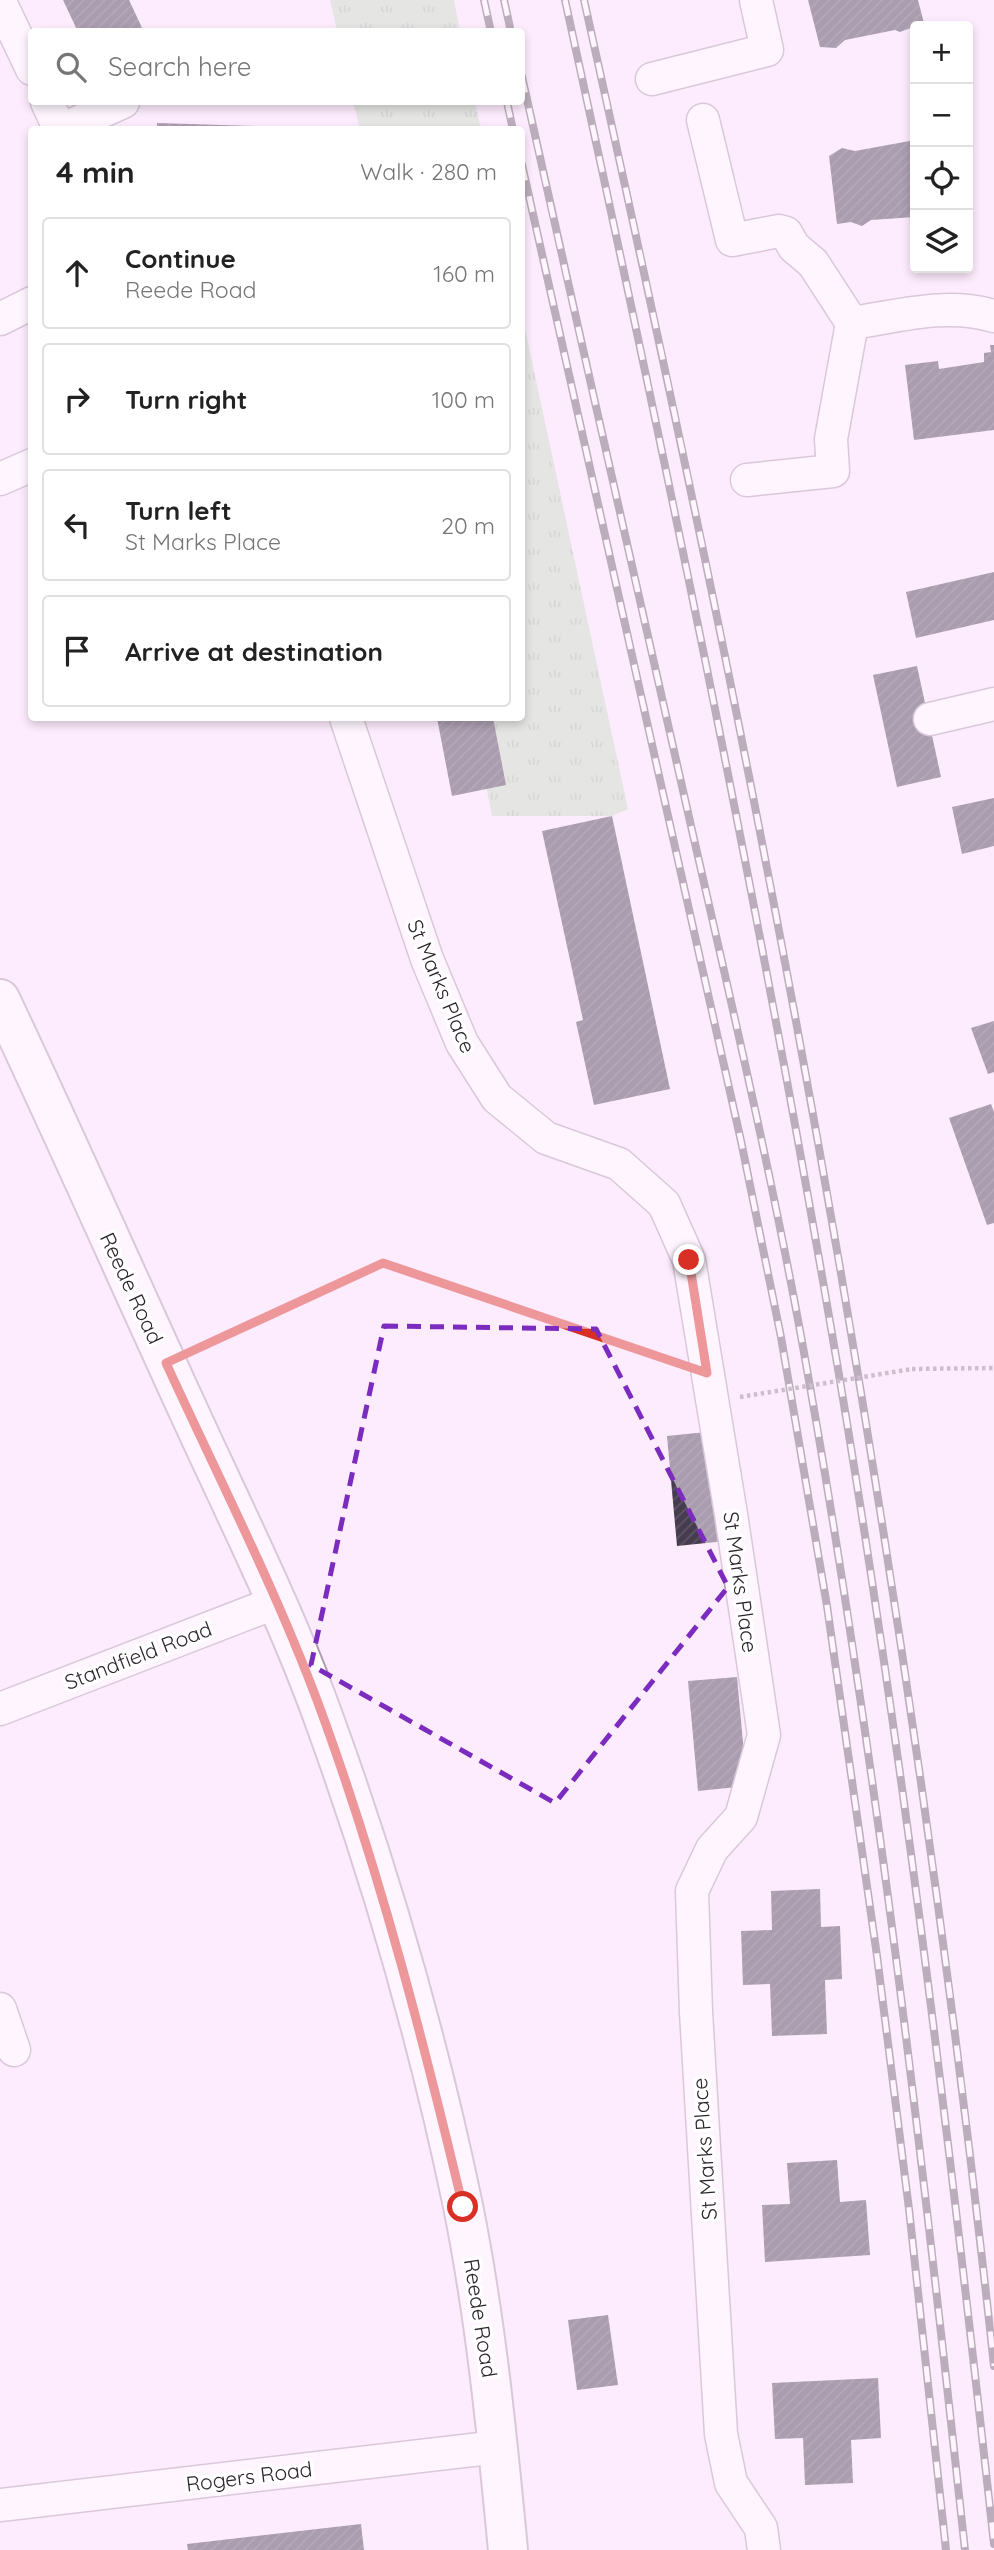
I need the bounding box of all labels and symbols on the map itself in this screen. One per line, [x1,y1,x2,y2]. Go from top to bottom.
street label: St Marks Place [402,915,482,1057]
street label: Reede Road [95,1228,169,1348]
route end [673,1244,704,1275]
street label: St Marks Place [718,1510,764,1654]
street label: Standfield Road [61,1615,215,1695]
street label: St Marks Place [686,2077,722,2221]
route start [447,2191,478,2222]
street label: Reede Road [459,2257,503,2379]
street label: Rogers Road [184,2455,314,2497]

